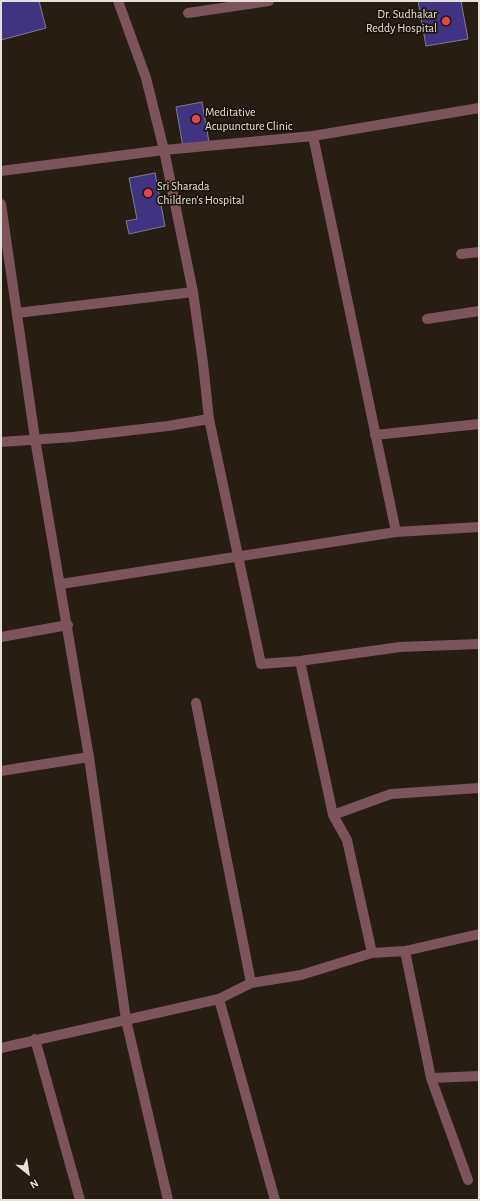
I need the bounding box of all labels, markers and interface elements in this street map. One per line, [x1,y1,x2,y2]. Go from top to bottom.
place label: Dr. Sudhakar Reddy Hospital [366,7,437,35]
marker: Dr. Sudhakar Reddy Hospital [440,15,452,27]
place label: Meditative Acupuncture Clinic [205,105,292,133]
marker: Meditative Acupuncture Clinic [190,113,202,125]
place label: Sri Sharada Children's Hospital [157,179,244,207]
marker: Sri Sharada Children's Hospital [142,187,154,199]
north arrow [8,1153,48,1193]
text: N [28,1177,40,1191]

